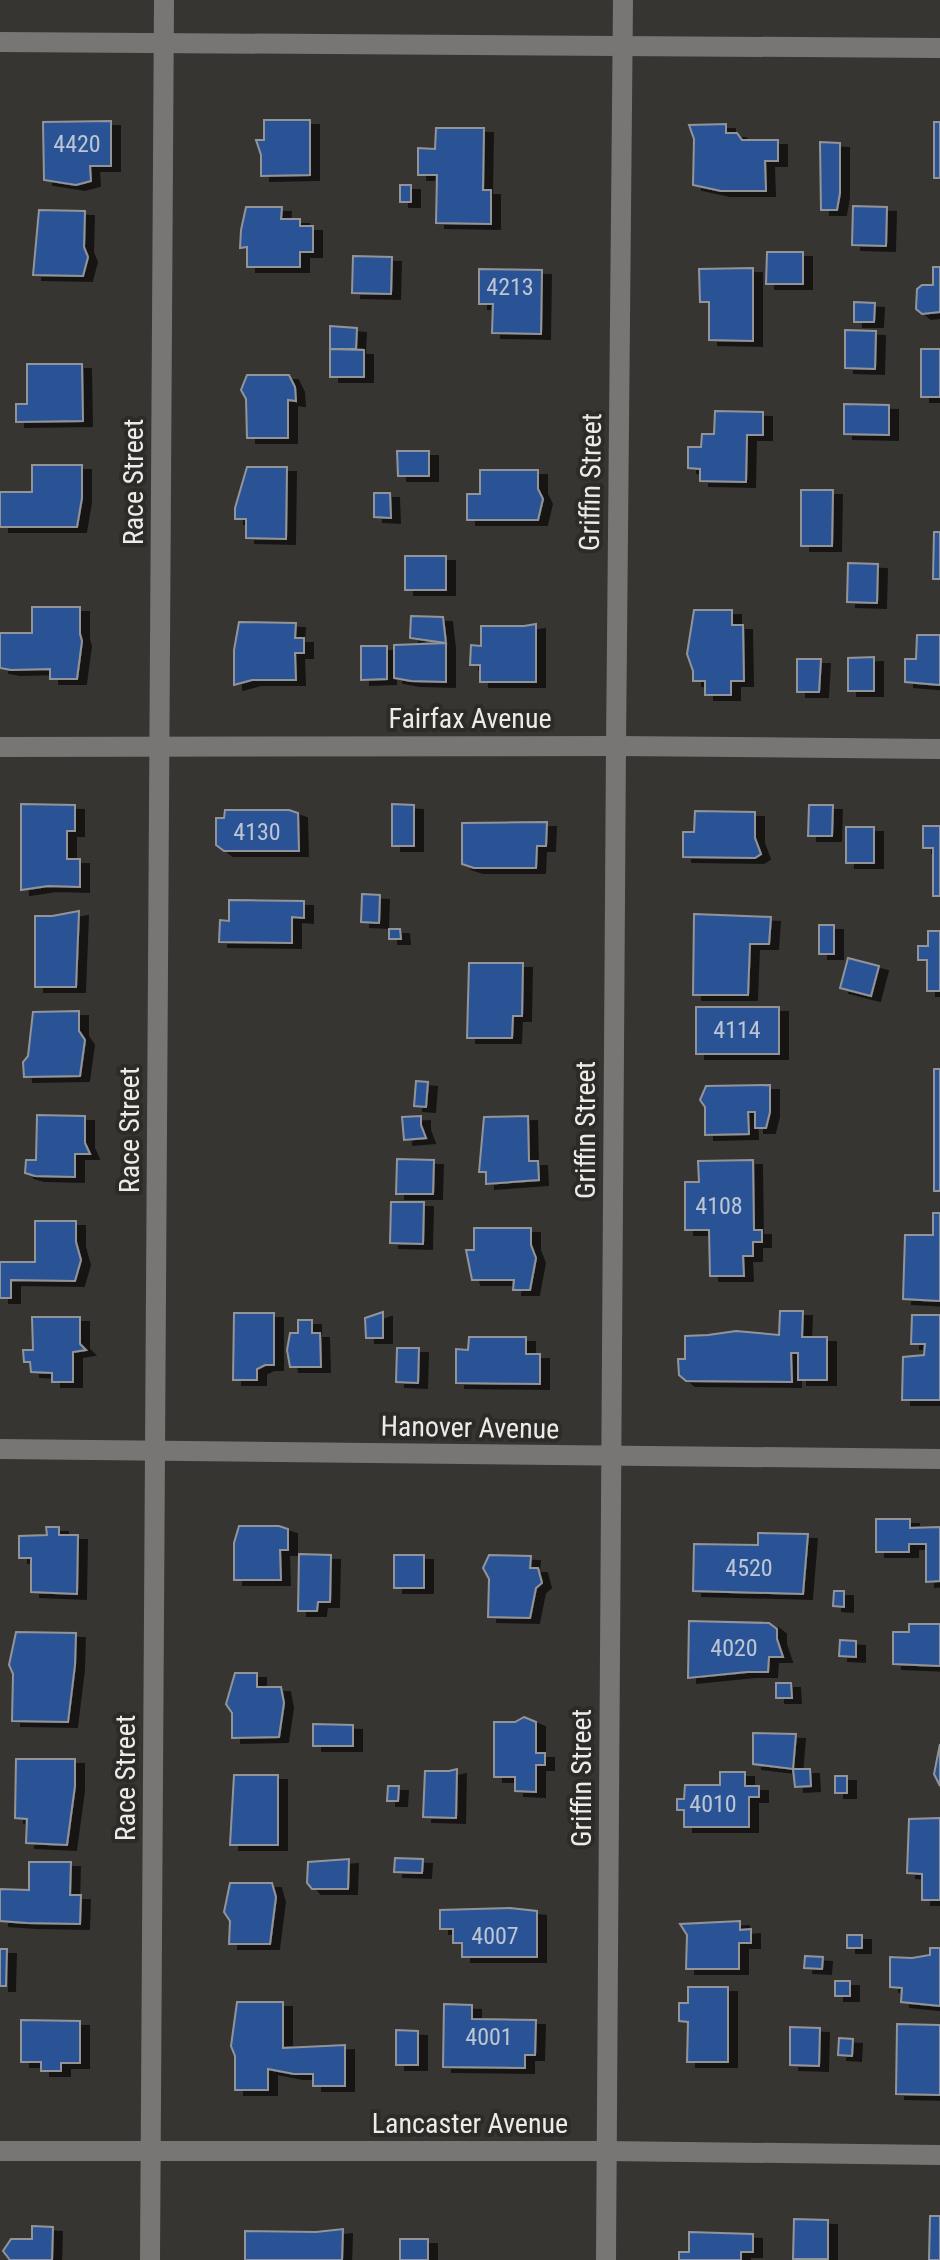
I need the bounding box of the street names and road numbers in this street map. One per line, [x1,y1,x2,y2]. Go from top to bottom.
street label: Griffin Street [573,413,608,551]
street label: Race Street [117,419,150,545]
street label: Fairfax Avenue [388,702,552,735]
street label: Griffin Street [569,1061,602,1199]
street label: Race Street [113,1067,146,1193]
street label: Hanover Avenue [380,1409,560,1446]
street label: Griffin Street [565,1709,598,1847]
street label: Race Street [109,1715,142,1841]
street label: Lancaster Avenue [372,2107,568,2140]

